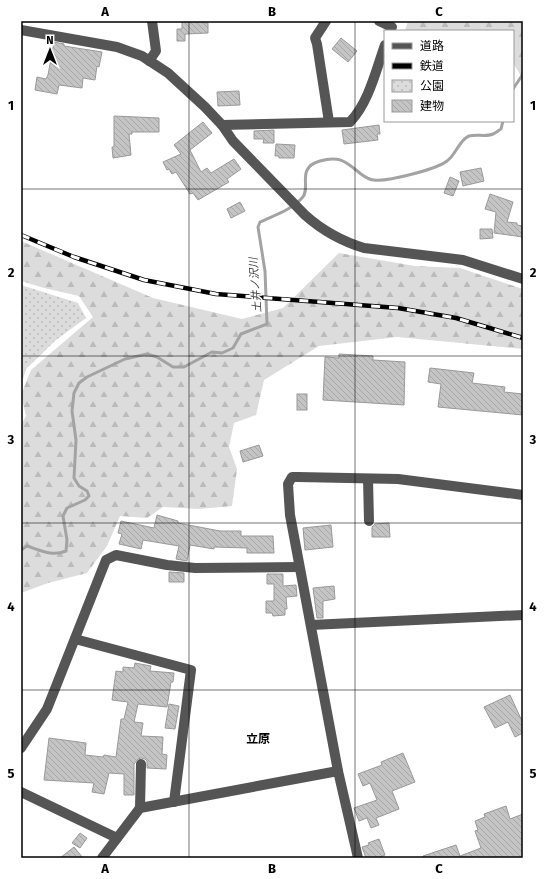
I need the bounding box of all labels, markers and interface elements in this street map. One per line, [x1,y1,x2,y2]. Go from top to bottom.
text: A [100,4,109,19]
text: B [268,4,276,19]
text: C [435,4,443,19]
north arrow [30,30,70,70]
legend [384,30,514,122]
text: N [46,34,54,47]
text: 道路 [420,39,444,53]
text: 鉄道 [420,59,444,73]
text: 公園 [420,79,444,93]
text: 1 [8,98,14,113]
text: 1 [530,98,536,113]
text: 建物 [420,99,444,113]
water label: 土井ノ沢川 [247,256,264,313]
text: 2 [8,265,15,280]
text: 2 [530,265,537,280]
text: 3 [7,432,15,447]
text: 3 [529,432,537,447]
text: 4 [7,599,15,614]
text: 4 [529,599,537,614]
district label: 立原 [246,732,270,746]
text: 5 [8,766,15,781]
text: 5 [530,766,537,781]
text: A [100,861,109,876]
text: B [268,861,276,876]
text: C [435,861,443,876]

